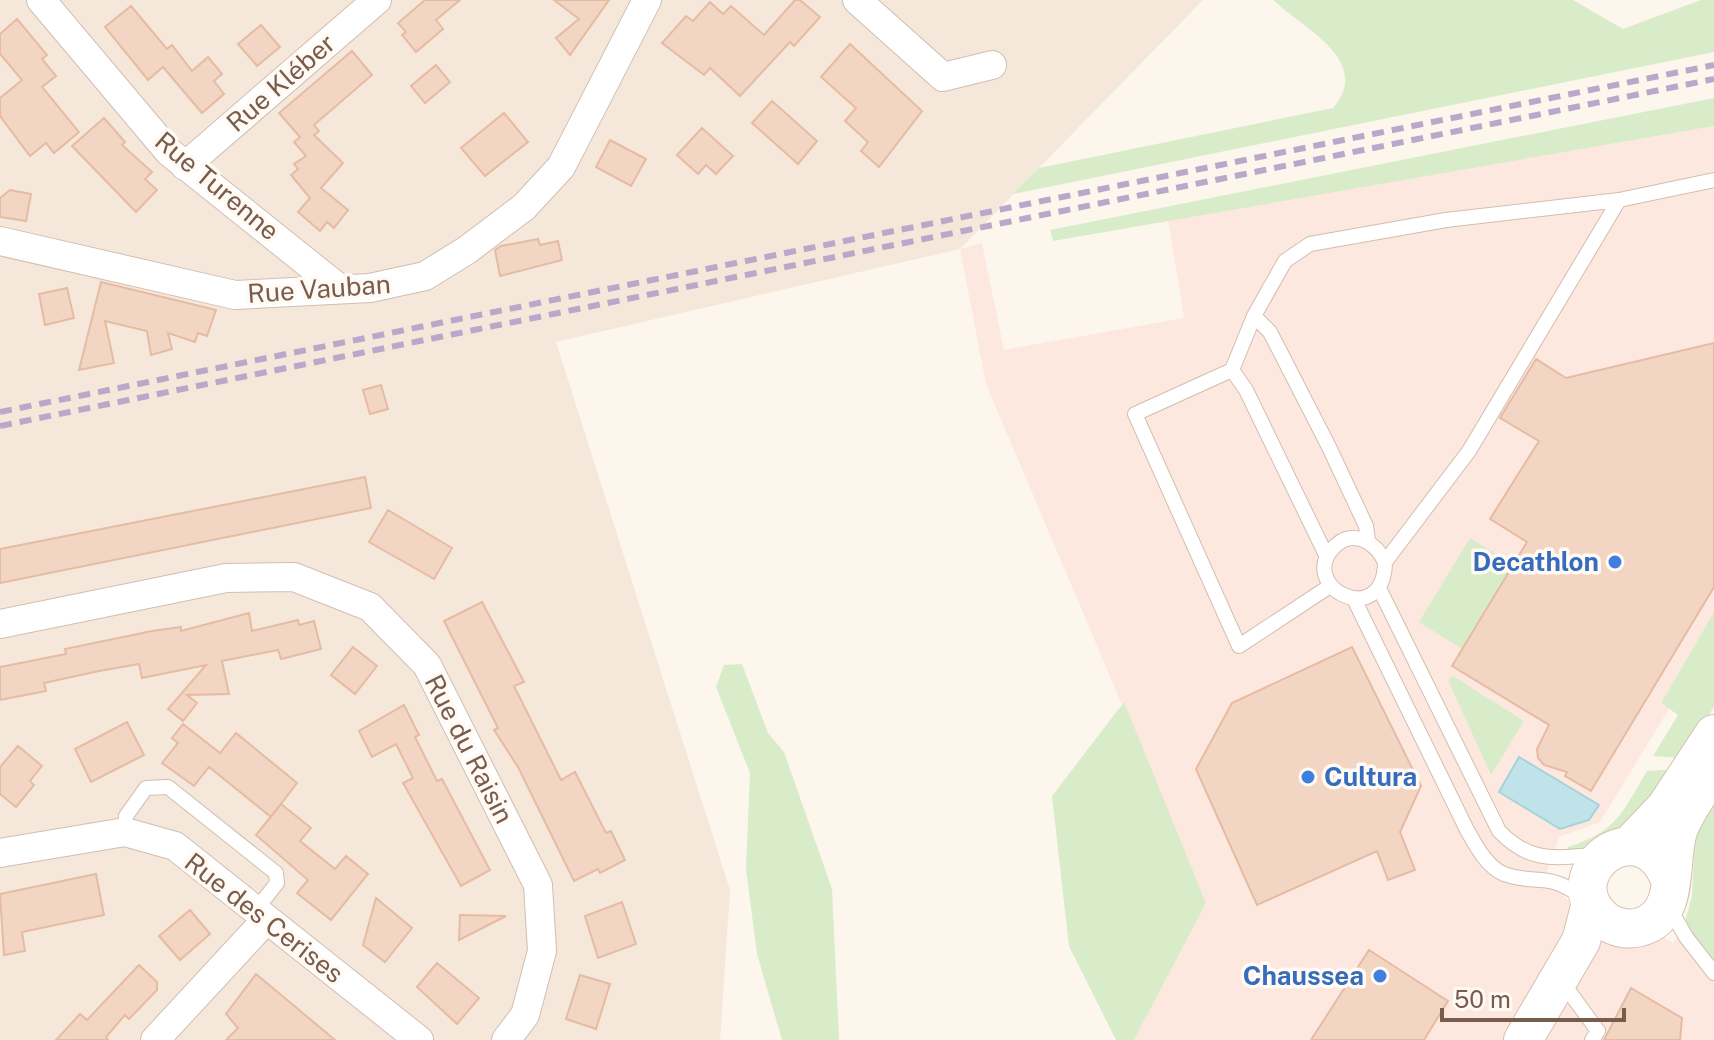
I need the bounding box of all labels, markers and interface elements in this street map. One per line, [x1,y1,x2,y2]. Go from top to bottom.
street label: Rue Kléber [220,27,341,138]
street label: Rue Turenne [149,125,286,246]
street label: Rue Vauban [246,268,392,309]
place label: Decathlon [1473,546,1599,577]
marker: Decathlon [1606,553,1624,571]
street label: Rue du Raisin [419,669,520,828]
place label: Cultura [1324,761,1417,792]
marker: Cultura [1299,768,1317,786]
street label: Rue des Cerises [179,846,350,989]
place label: Chaussea [1243,960,1364,991]
marker: Chaussea [1371,967,1389,985]
scale bar [1442,972,1624,1022]
text: 50 m [1454,985,1511,1013]

